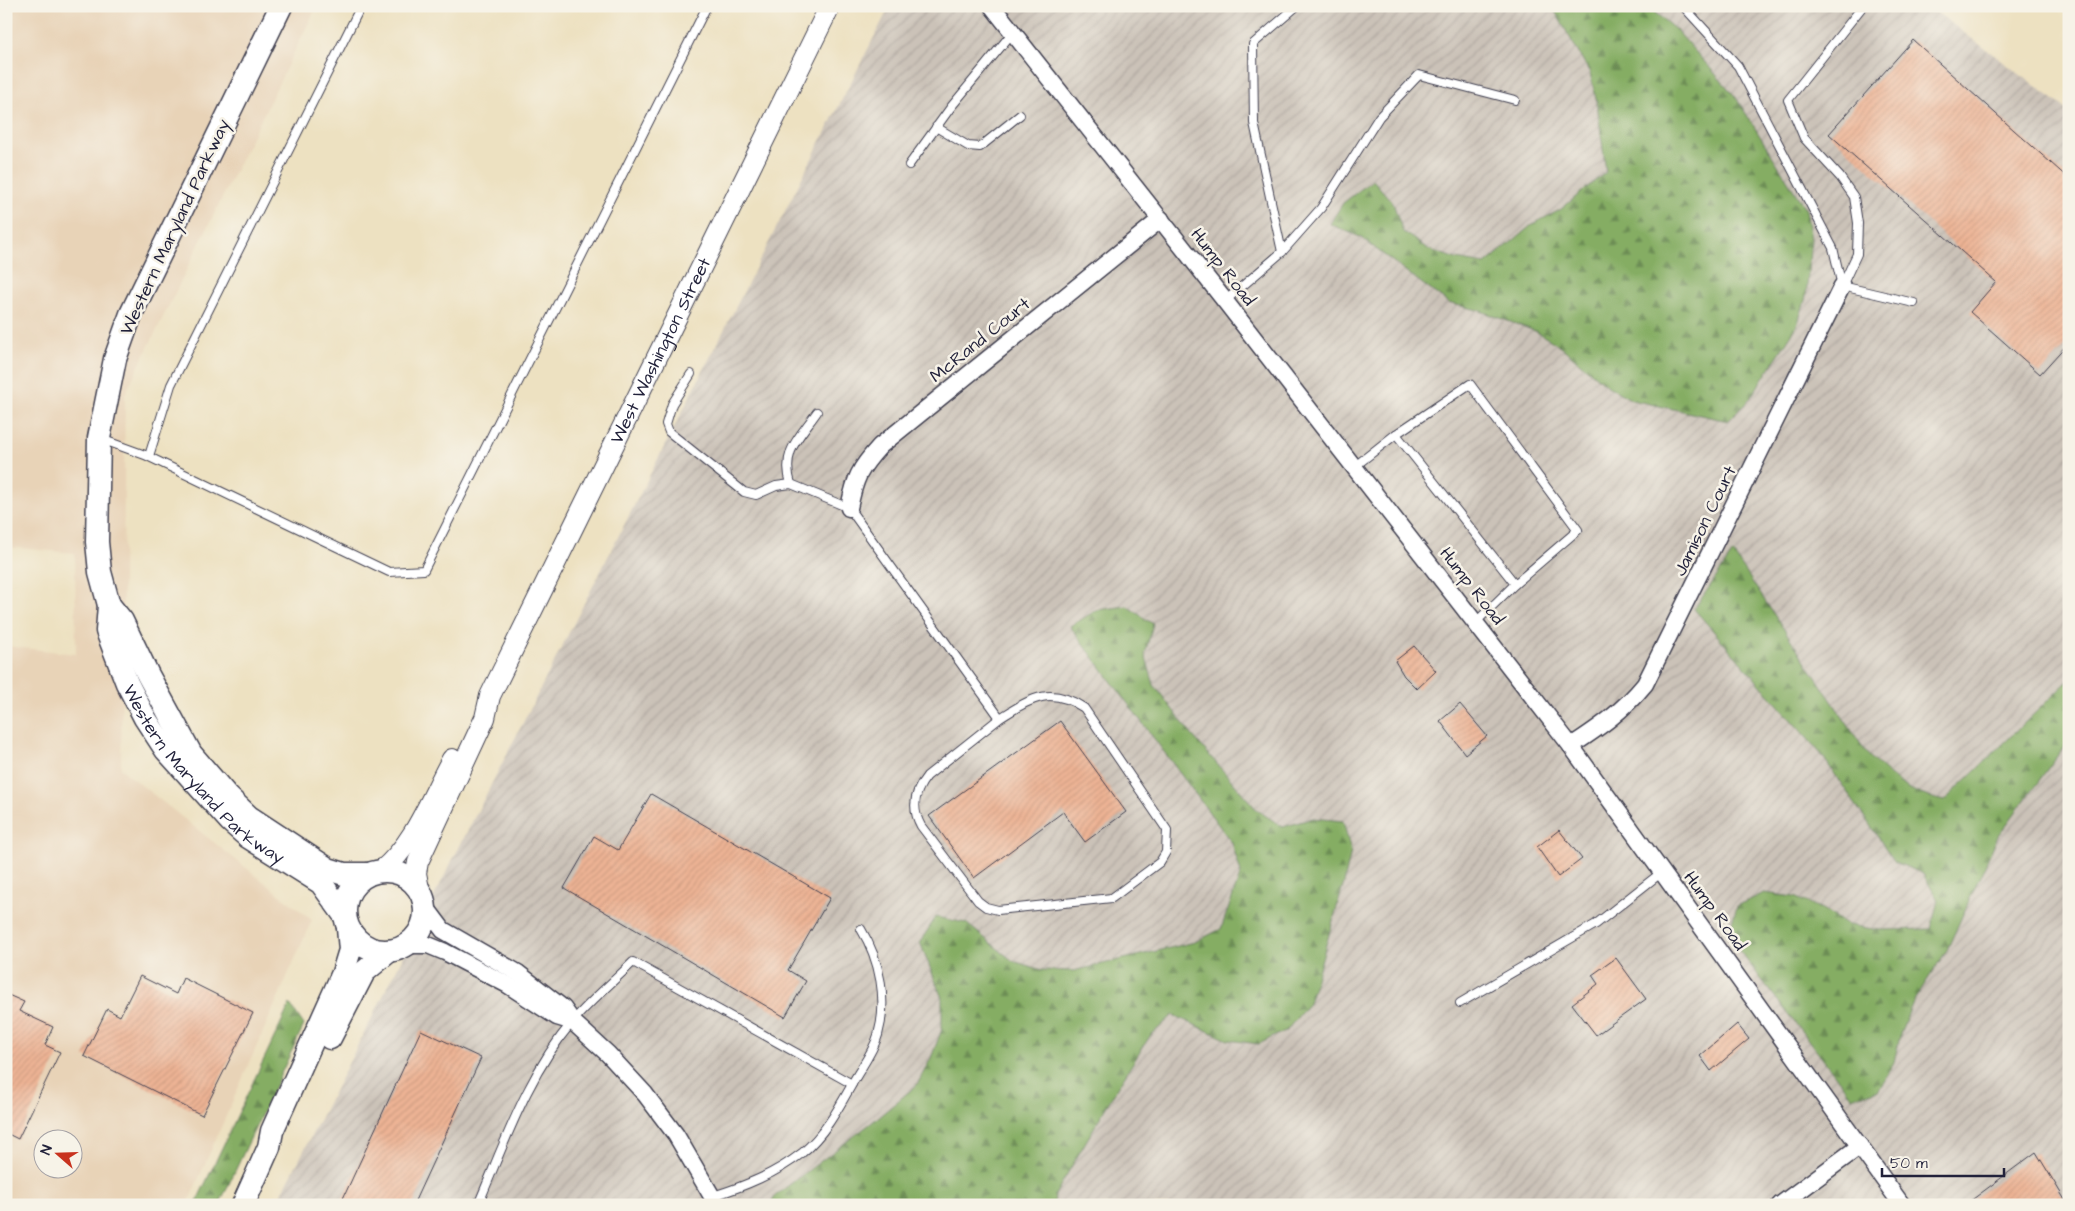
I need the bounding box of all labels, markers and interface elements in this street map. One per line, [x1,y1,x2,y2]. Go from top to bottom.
street label: Western Maryland Parkway [114,115,237,339]
street label: Hump Road [1185,223,1261,311]
street label: West Washington Street [604,253,717,448]
street label: McRand Court [924,291,1036,388]
street label: Jamison Court [1667,461,1743,580]
street label: Hump Road [1434,542,1510,630]
street label: Western Maryland Parkway [117,680,290,871]
street label: Hump Road [1678,866,1752,956]
north arrow [32,1128,82,1178]
text: N [36,1142,58,1157]
scale bar [1882,1146,2005,1178]
text: 50 m [1890,1153,1928,1174]

